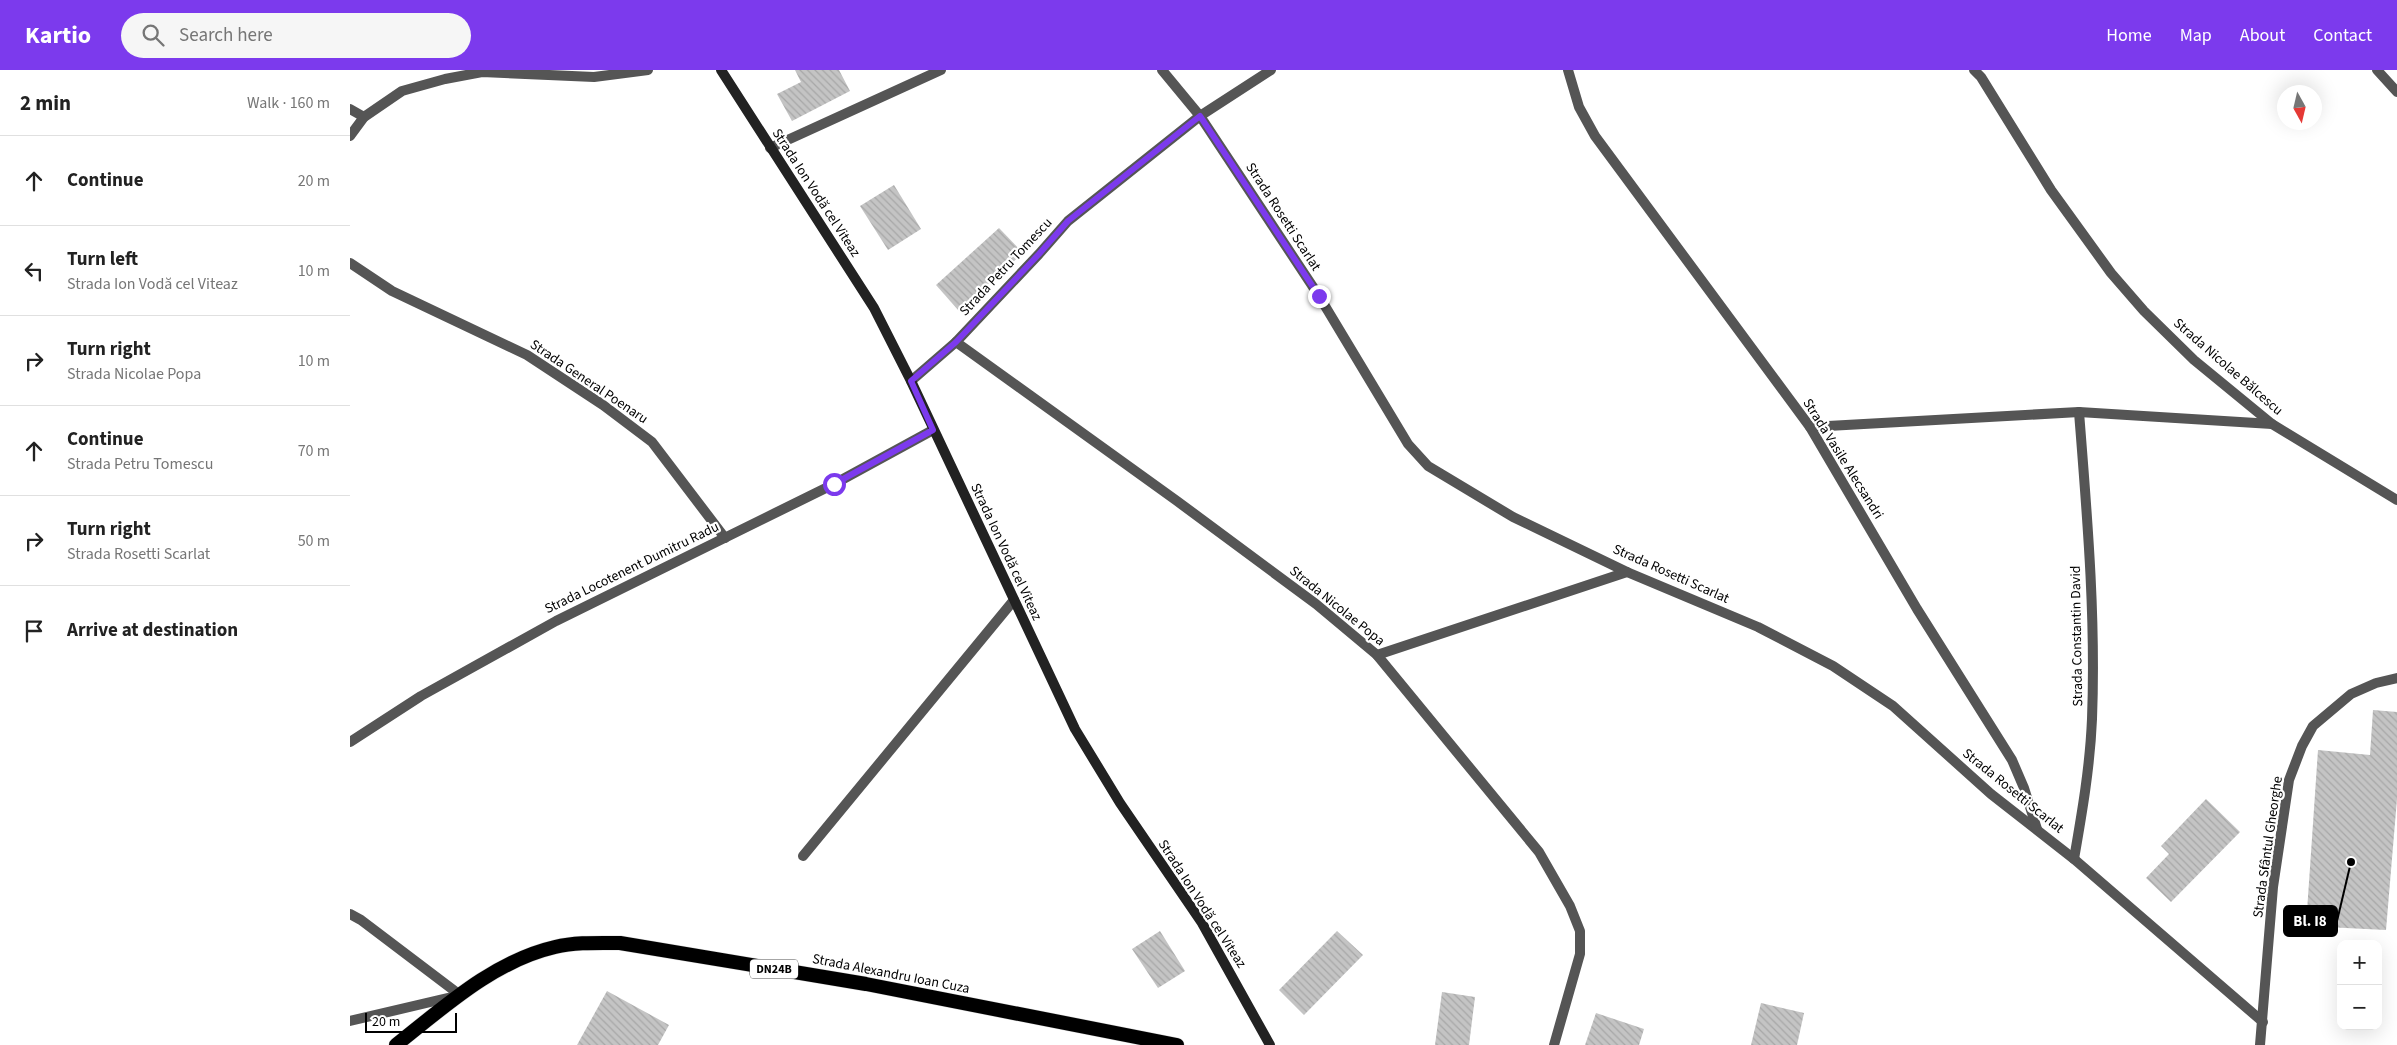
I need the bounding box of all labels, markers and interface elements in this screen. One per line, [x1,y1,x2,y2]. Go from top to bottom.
search box [121,13,471,58]
text: Kartio [25,18,91,53]
icon: search [139,21,167,49]
text: Search here [179,22,273,49]
text: Home [2106,23,2152,48]
text: Map [2180,23,2212,48]
text: About [2240,23,2285,48]
text: Contact [2313,23,2372,48]
north arrow [2277,85,2322,130]
text: 2 min [20,88,71,118]
text: Walk · 160 m [247,92,330,114]
street label: Strada Ion Vodă cel Viteaz [767,125,865,261]
street label: Strada Rosetti Scarlat [1240,159,1326,275]
icon: ahead [20,167,48,195]
text: Continue [67,167,144,194]
text: 20 m [298,170,330,192]
street label: Strada Petru Tomescu [955,213,1057,321]
text: Turn left [67,246,138,273]
icon: left [20,257,48,285]
text: 10 m [298,260,330,282]
text: Strada Ion Vodă cel Viteaz [67,273,238,295]
route end [1308,285,1331,308]
street label: Strada Nicolae Bălcescu [2169,314,2287,420]
street label: Strada General Poenaru [526,335,652,429]
text: Turn right [67,336,151,363]
icon: right [20,347,48,375]
text: 10 m [298,350,330,372]
text: Strada Nicolae Popa [67,363,201,385]
street label: Strada Vasile Alecsandri [1798,395,1888,523]
text: Continue [67,426,144,453]
icon: ahead [20,437,48,465]
text: 70 m [298,440,330,462]
text: Strada Petru Tomescu [67,453,213,475]
route start [823,473,846,496]
street label: Strada Ion Vodă cel Viteaz [965,480,1047,624]
text: Turn right [67,516,151,543]
street label: Strada Locotenent Dumitru Radu [541,517,723,619]
icon: right [20,527,48,555]
text: 50 m [298,530,330,552]
street label: Strada Rosetti Scarlat [1610,539,1733,609]
text: Strada Rosetti Scarlat [67,543,210,565]
street label: Strada Nicolae Popa [1285,561,1389,651]
street label: Strada Constantin David [2066,565,2088,707]
icon: arrive [20,617,48,645]
text: Arrive at destination [67,617,238,644]
street label: Strada Rosetti Scarlat [1958,744,2068,838]
street label: Strada Sfântul Gheorghe [2248,775,2288,919]
street label: Strada Ion Vodă cel Viteaz [1153,836,1251,972]
callout: Bl. I8 [2284,906,2337,936]
text: Bl. I8 [2293,911,2327,932]
map controls [2337,940,2382,1030]
button: + [2337,940,2382,985]
street label: Strada Alexandru Ioan Cuza [811,949,971,999]
road number: DN24B [750,960,798,979]
button: − [2337,985,2382,1030]
scale bar [365,1010,458,1033]
text: 20 m [372,1012,400,1032]

